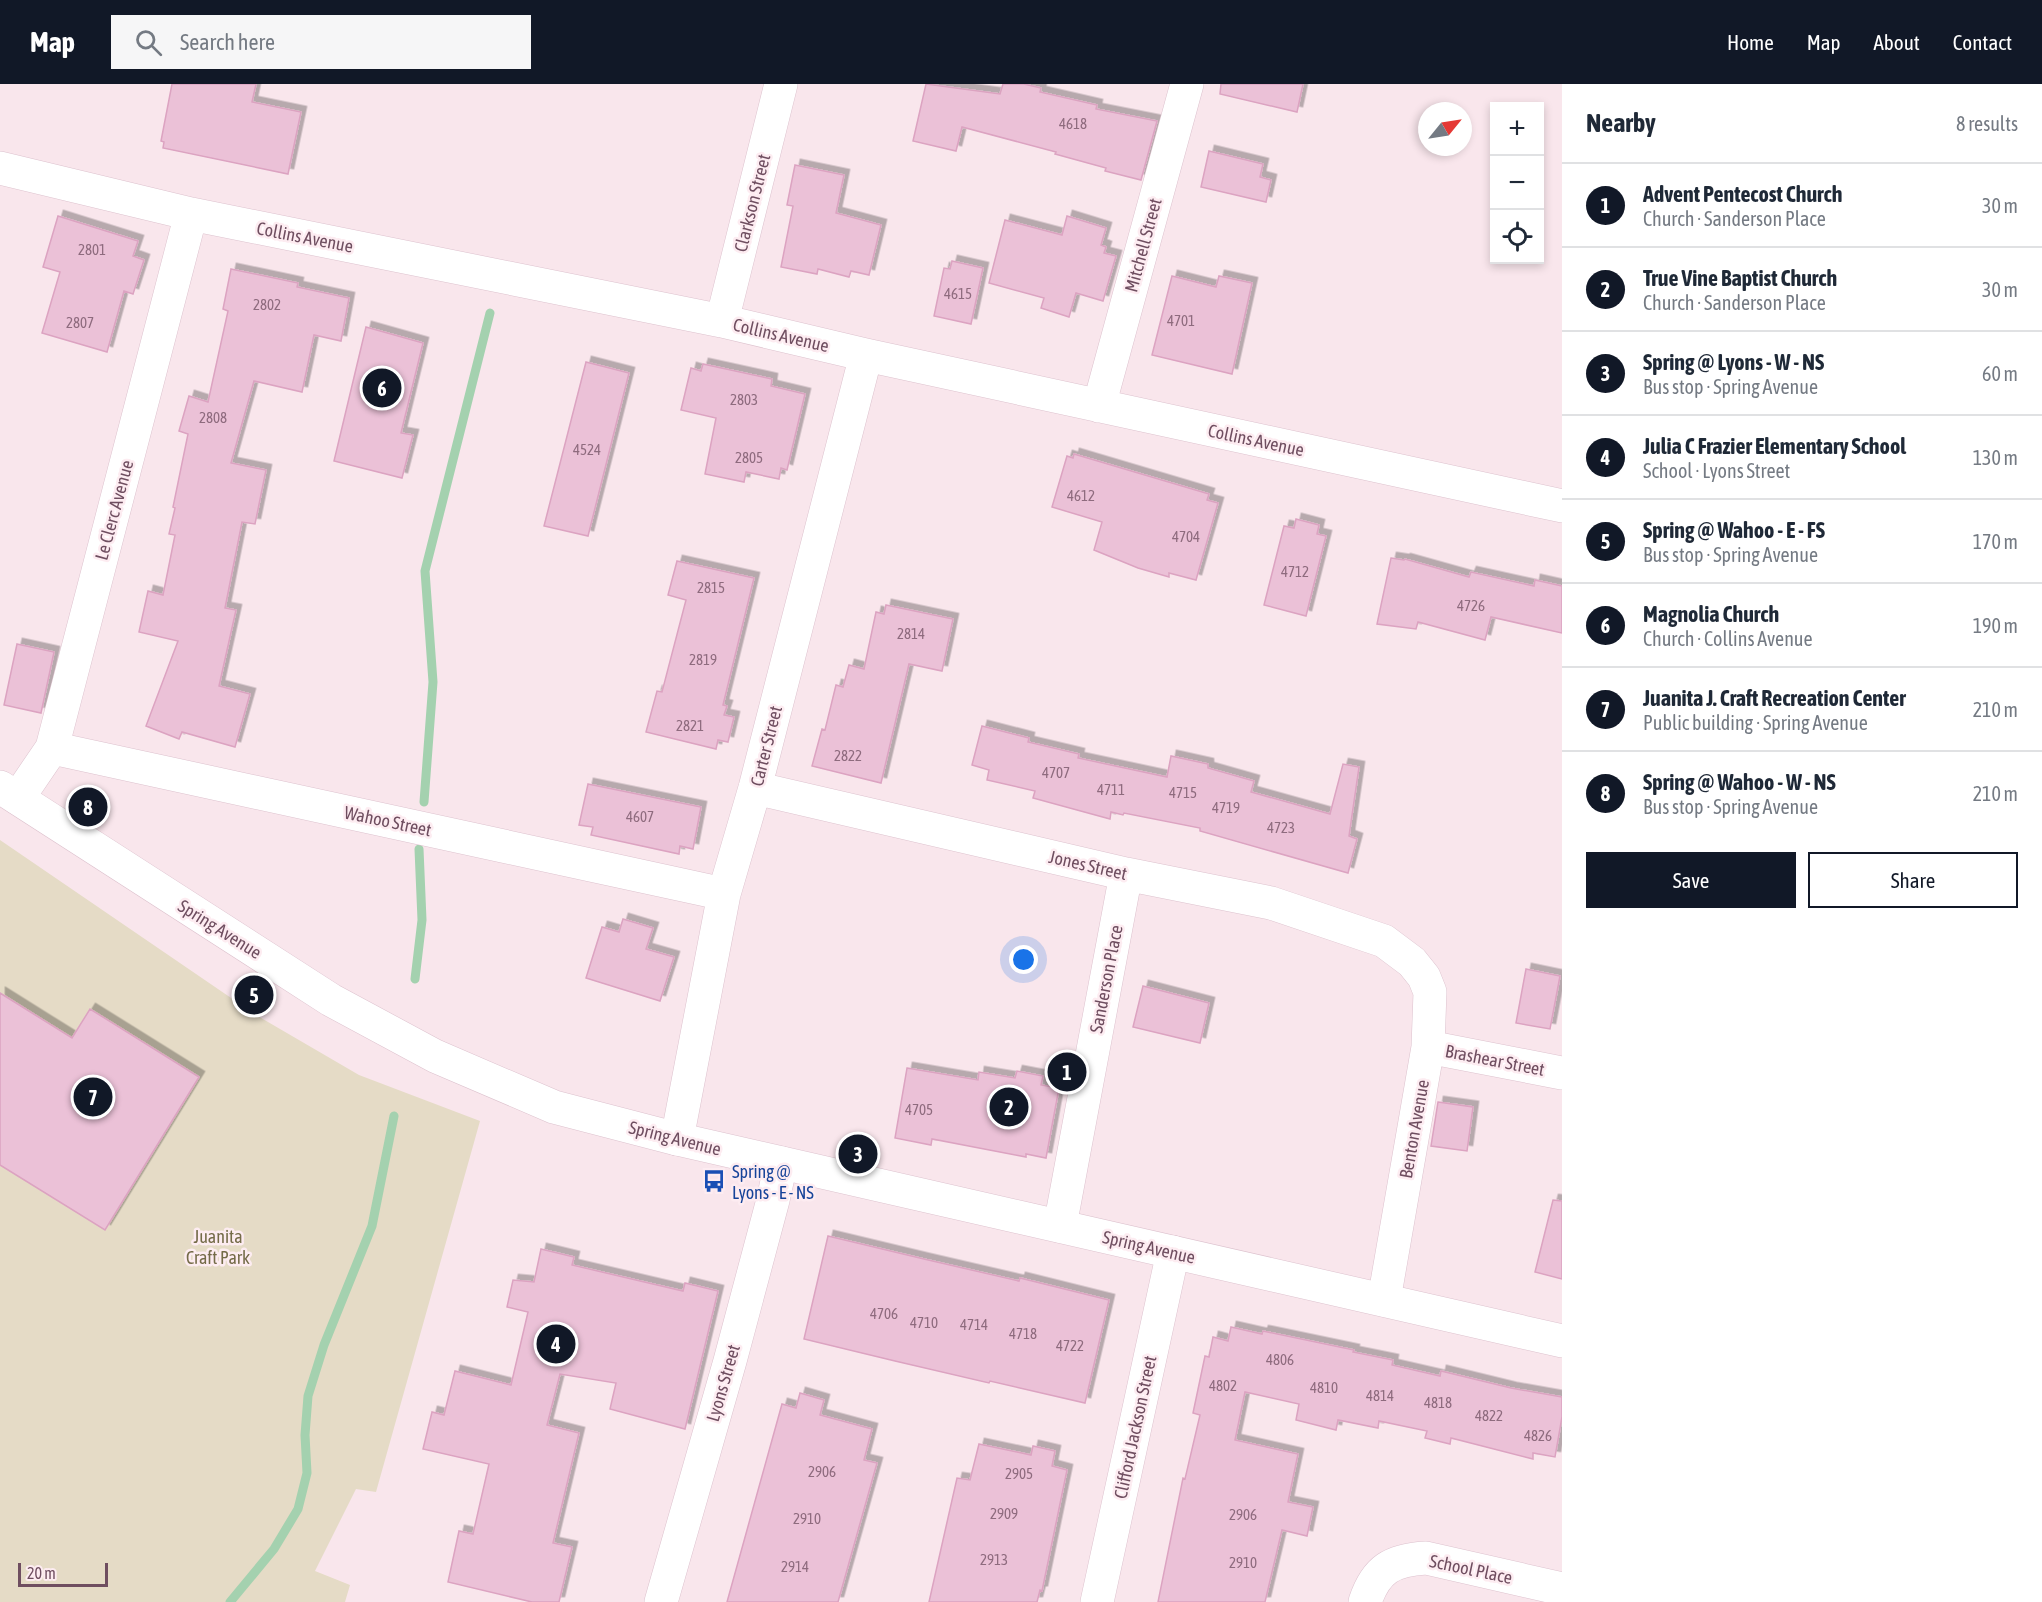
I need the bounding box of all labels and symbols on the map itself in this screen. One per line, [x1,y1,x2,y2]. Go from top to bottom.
north arrow [1418,102,1472,156]
house number: 4618 [1059,115,1087,132]
street label: Clarkson Street [730,152,774,254]
street label: Mitchell Street [1120,196,1166,294]
street label: Collins Avenue [255,217,355,257]
house number: 2801 [78,241,106,258]
house number: 4615 [944,285,972,302]
house number: 2802 [253,296,281,313]
house number: 4701 [1167,312,1195,329]
house number: 2807 [66,314,94,331]
street label: Collins Avenue [731,314,831,356]
pin: 6 [362,366,401,410]
house number: 2803 [730,391,758,408]
house number: 2808 [199,409,227,426]
street label: Collins Avenue [1206,420,1306,460]
house number: 4524 [573,441,601,458]
house number: 2805 [735,449,763,466]
street label: Le Clerc Avenue [91,458,137,562]
house number: 4612 [1067,487,1095,504]
house number: 4704 [1172,528,1200,545]
house number: 4712 [1281,563,1309,580]
house number: 2815 [697,579,725,596]
house number: 4726 [1457,597,1485,614]
house number: 2814 [897,625,925,642]
house number: 2819 [689,651,717,668]
street label: Carter Street [746,704,786,788]
house number: 2821 [676,717,704,734]
house number: 2822 [834,747,862,764]
house number: 4707 [1042,764,1070,781]
house number: 4711 [1097,781,1125,798]
pin: 8 [68,784,107,830]
house number: 4715 [1169,784,1197,801]
house number: 4719 [1212,799,1240,816]
street label: Wahoo Street [343,802,433,840]
house number: 4607 [626,808,654,825]
house number: 4723 [1267,819,1295,836]
street label: Jones Street [1047,846,1129,884]
street label: Spring Avenue [174,895,266,963]
street label: Sanderson Place [1085,923,1127,1035]
your location [1009,945,1038,974]
pin: 5 [234,972,274,1018]
street label: Brashear Street [1444,1040,1546,1080]
pin: 1 [1048,1050,1086,1094]
pin: 7 [74,1074,112,1120]
street label: Benton Avenue [1395,1078,1433,1180]
pin: 2 [990,1084,1028,1130]
house number: 4705 [905,1101,933,1118]
street label: Spring Avenue [627,1116,723,1160]
pin: 3 [838,1132,878,1176]
place label: Spring @ Lyons - E - NS [732,1161,814,1203]
bus stop icon: Spring @ Lyons - E - NS [701,1168,727,1194]
park label: Juanita Craft Park [186,1226,250,1268]
street label: Spring Avenue [1101,1226,1197,1268]
house number: 4706 [870,1305,898,1322]
house number: 4710 [910,1314,938,1331]
house number: 4714 [960,1316,988,1333]
pin: 4 [536,1322,576,1366]
house number: 4718 [1009,1325,1037,1342]
house number: 4722 [1056,1337,1084,1354]
street label: Lyons Street [702,1342,744,1424]
house number: 4806 [1266,1351,1294,1368]
street label: Clifford Jackson Street [1110,1354,1160,1500]
house number: 4802 [1209,1377,1237,1394]
house number: 4810 [1310,1379,1338,1396]
house number: 4814 [1366,1387,1394,1404]
house number: 4818 [1424,1394,1452,1411]
house number: 4822 [1475,1407,1503,1424]
house number: 4826 [1524,1427,1552,1444]
house number: 2906 [808,1463,836,1480]
house number: 2905 [1005,1465,1033,1482]
house number: 2909 [990,1505,1018,1522]
house number: 2906 [1229,1506,1257,1523]
house number: 2910 [793,1510,821,1527]
street label: School Place [1428,1550,1514,1588]
house number: 2913 [980,1551,1008,1568]
house number: 2910 [1229,1554,1257,1571]
house number: 2914 [781,1558,809,1575]
scale bar [18,1560,108,1588]

